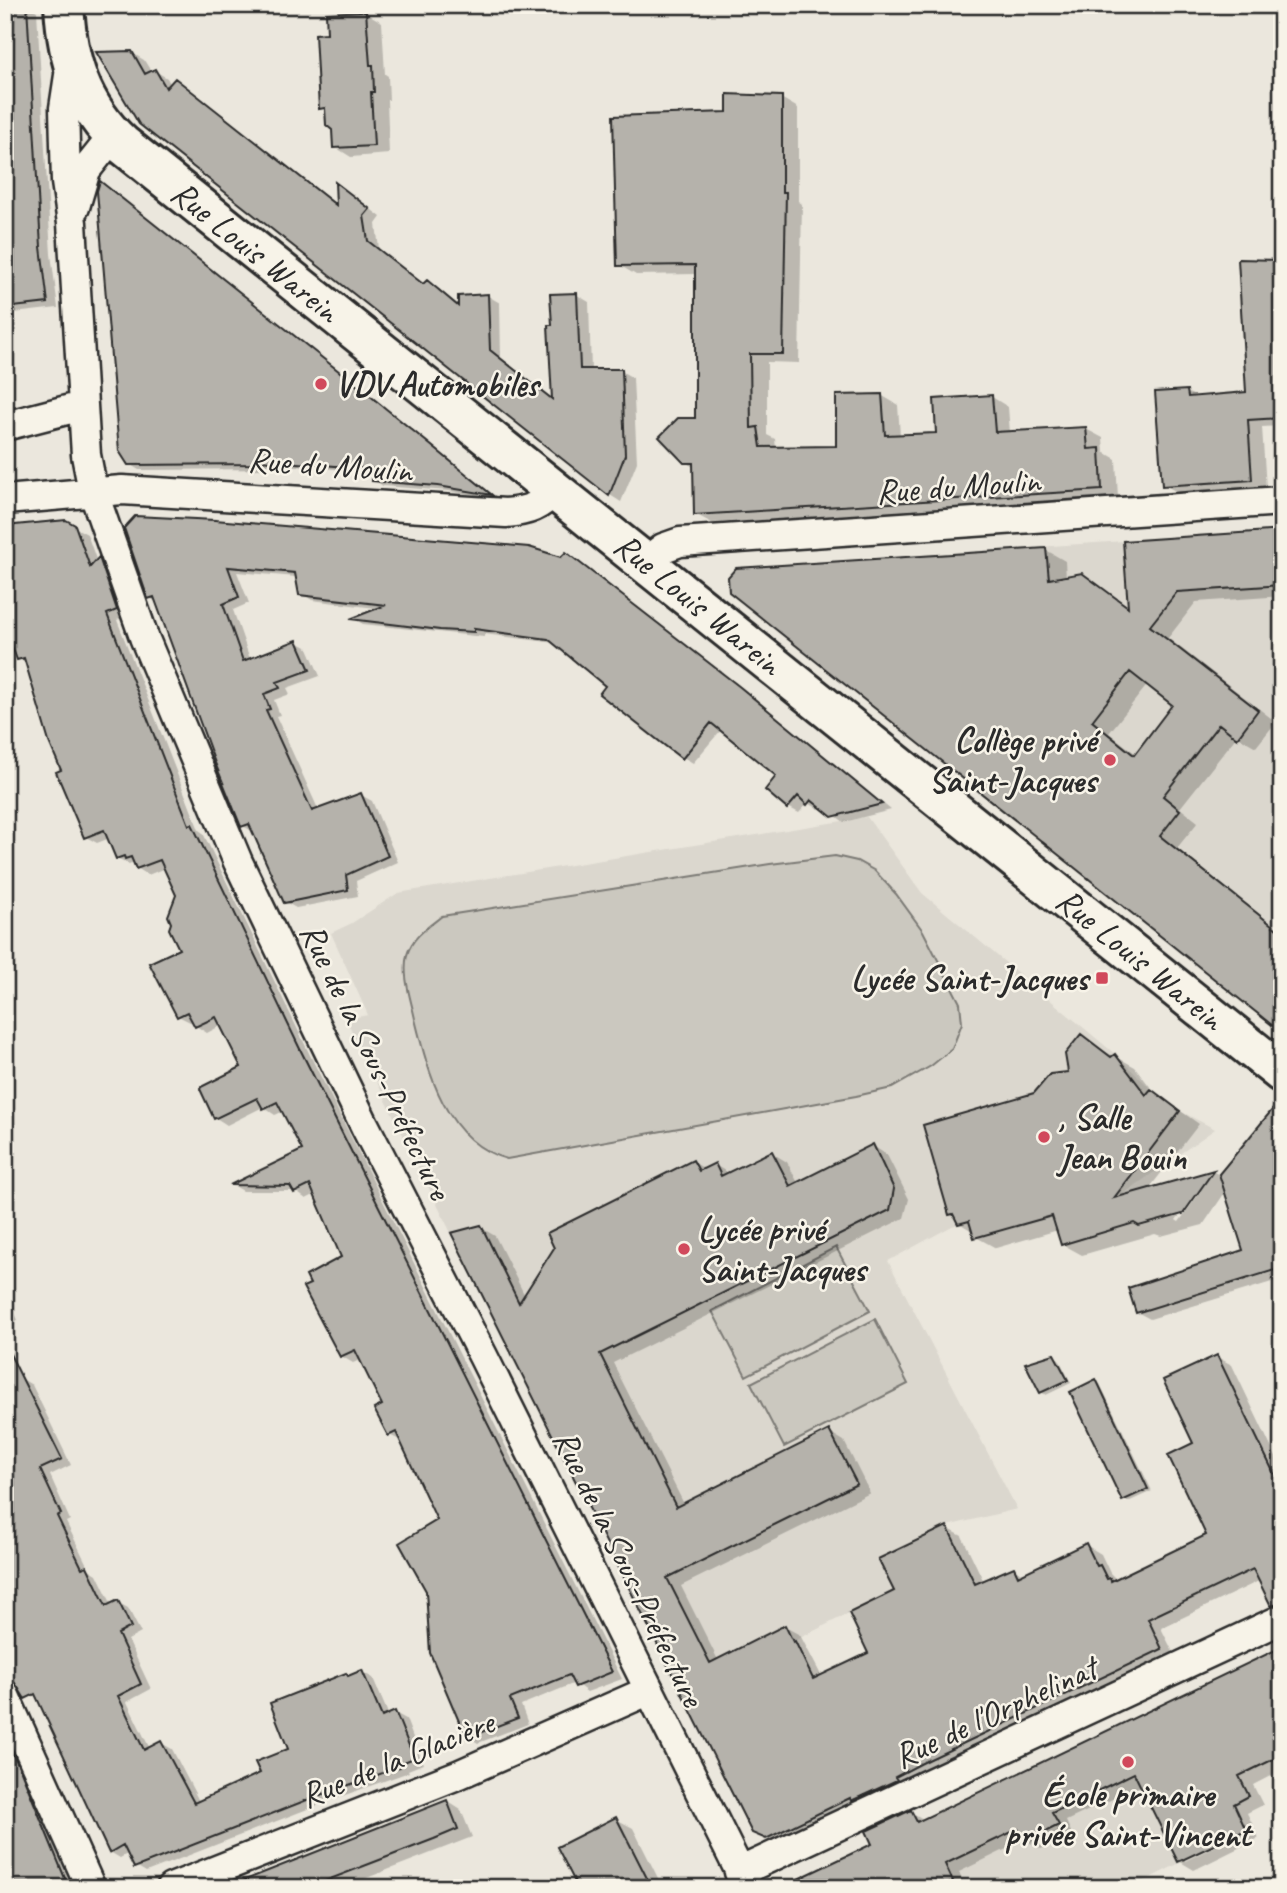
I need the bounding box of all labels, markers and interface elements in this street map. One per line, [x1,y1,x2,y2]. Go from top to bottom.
street label: Rue Louis Warein [162,170,351,334]
place label: VDV Automobiles [335,362,542,407]
marker: VDV Automobiles [313,376,329,392]
street label: Rue du Moulin [246,437,416,493]
street label: Rue du Moulin [874,458,1044,514]
street label: Rue Louis Warein [605,522,793,687]
place label: Collège privé Saint-Jacques [928,718,1102,803]
marker: Collège privé Saint-Jacques [1102,752,1118,768]
street label: Rue Louis Warein [1047,877,1235,1042]
street label: Rue de la Sous-Préfecture [290,915,464,1209]
place label: Lycée Saint-Jacques [851,956,1092,1001]
marker: Lycée Saint-Jacques [1094,970,1110,986]
place label: , Salle Jean Bouin [1056,1095,1187,1180]
marker: , Salle Jean Bouin [1036,1129,1052,1145]
place label: Lycée privé Saint-Jacques [698,1207,869,1292]
marker: Lycée privé Saint-Jacques [676,1241,692,1257]
street label: Rue de la Sous-Préfecture [543,1422,717,1716]
street label: Rue de l'Orphelinat [886,1643,1108,1779]
street label: Rue de la Glacière [293,1699,503,1818]
marker: École primaire privée Saint-Vincent [1120,1754,1136,1770]
place label: École primaire privée Saint-Vincent [1005,1772,1254,1857]

